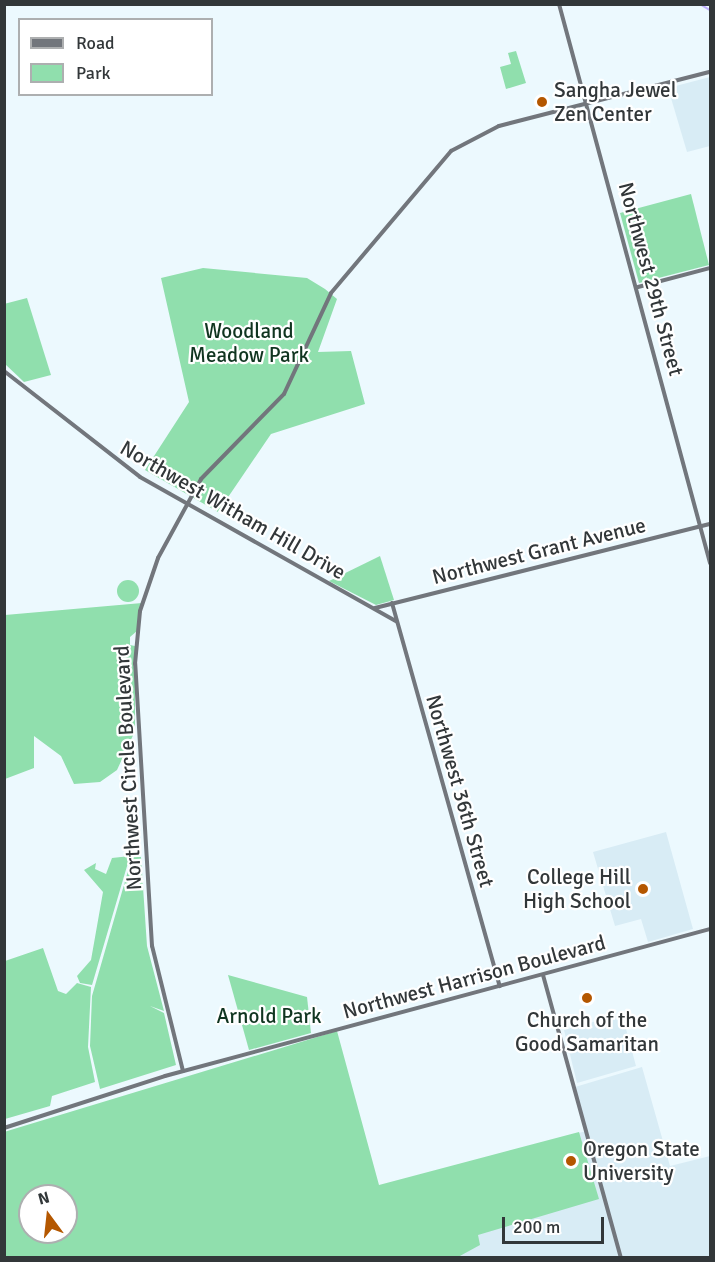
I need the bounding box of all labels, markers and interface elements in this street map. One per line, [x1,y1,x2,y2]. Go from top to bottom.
legend [18,18,213,96]
text: Road [76,32,115,54]
text: Park [76,62,111,84]
place label: Sangha Jewel Zen Center [554,77,677,127]
marker: Sangha Jewel Zen Center [535,95,549,109]
street label: Northwest 29th Street [613,180,689,378]
park label: Woodland Meadow Park [189,318,309,368]
street label: Northwest Witham Hill Drive [116,435,350,585]
street label: Northwest Grant Avenue [430,512,648,590]
street label: Northwest Circle Boulevard [109,645,147,891]
street label: Northwest 36th Street [420,692,500,890]
place label: College Hill High School [523,864,631,914]
marker: College Hill High School [636,882,650,896]
street label: Northwest Harrison Boulevard [340,930,608,1024]
marker: Church of the Good Samaritan [580,991,594,1005]
park label: Arnold Park [216,1003,322,1029]
place label: Church of the Good Samaritan [515,1007,659,1057]
place label: Oregon State University [583,1136,700,1186]
marker: Oregon State University [564,1154,578,1168]
north arrow [18,1184,78,1244]
text: N [36,1187,52,1210]
scale bar [505,1205,607,1243]
text: 200 m [513,1216,560,1238]

